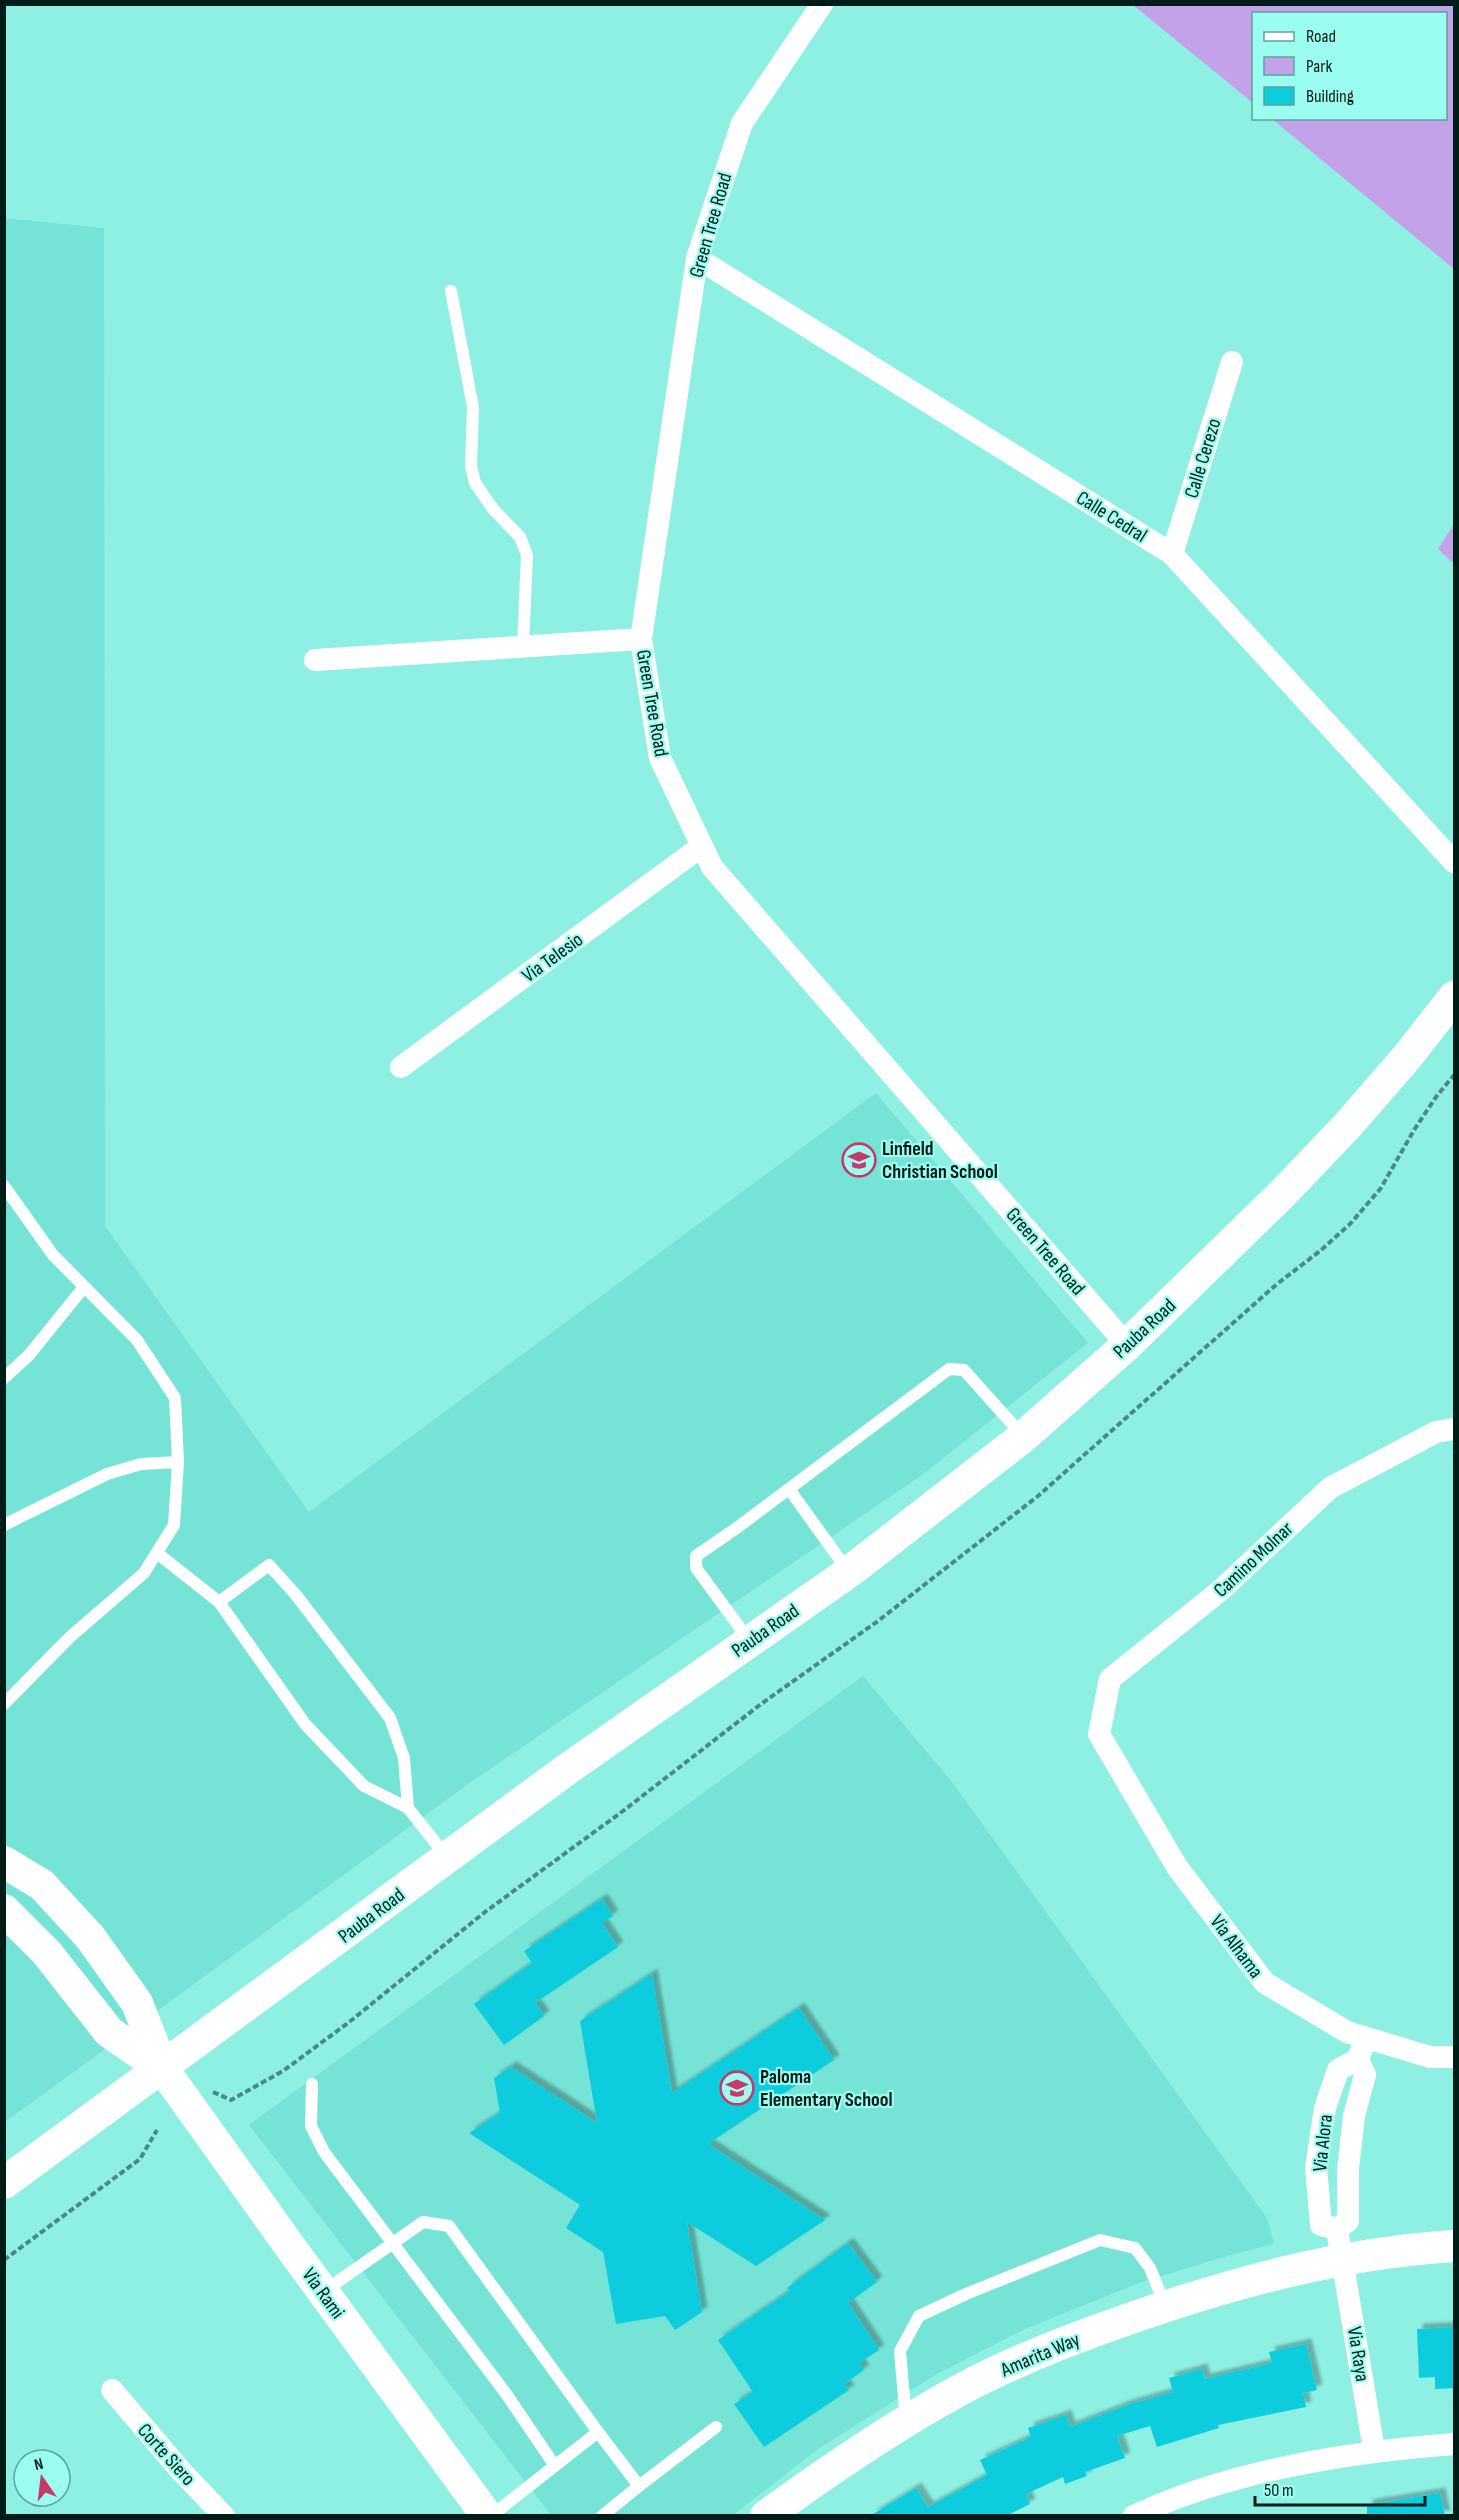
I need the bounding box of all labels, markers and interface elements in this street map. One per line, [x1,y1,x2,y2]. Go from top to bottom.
legend [1252,12,1447,120]
text: Road [1306,26,1336,47]
text: Park [1306,56,1332,77]
text: Building [1306,86,1354,107]
street label: Green Tree Road [685,170,737,280]
street label: Calle Cerezo [1180,416,1226,501]
street label: Calle Cedral [1072,486,1151,548]
street label: Green Tree Road [631,648,673,758]
street label: Via Telesio [517,928,588,988]
place label: Linfield Christian School [882,1137,998,1184]
school or university icon: Linfield Christian School [841,1142,877,1178]
street label: Green Tree Road [1001,1203,1090,1300]
street label: Pauba Road [1108,1294,1181,1364]
street label: Camino Molnar [1209,1517,1298,1602]
street label: Pauba Road [727,1599,804,1663]
street label: Pauba Road [334,1883,409,1948]
street label: Via Alhama [1205,1910,1268,1983]
place label: Paloma Elementary School [760,2065,893,2112]
school or university icon: Paloma Elementary School [719,2070,755,2106]
street label: Via Alora [1308,2113,1338,2173]
street label: Via Rami [297,2264,350,2324]
street label: Via Raya [1342,2325,1374,2383]
street label: Amarita Way [996,2327,1084,2383]
street label: Corte Siero [132,2419,200,2491]
north arrow [12,2448,72,2508]
text: N [32,2455,45,2475]
scale bar [1255,2469,1424,2507]
text: 50 m [1264,2480,1294,2501]

